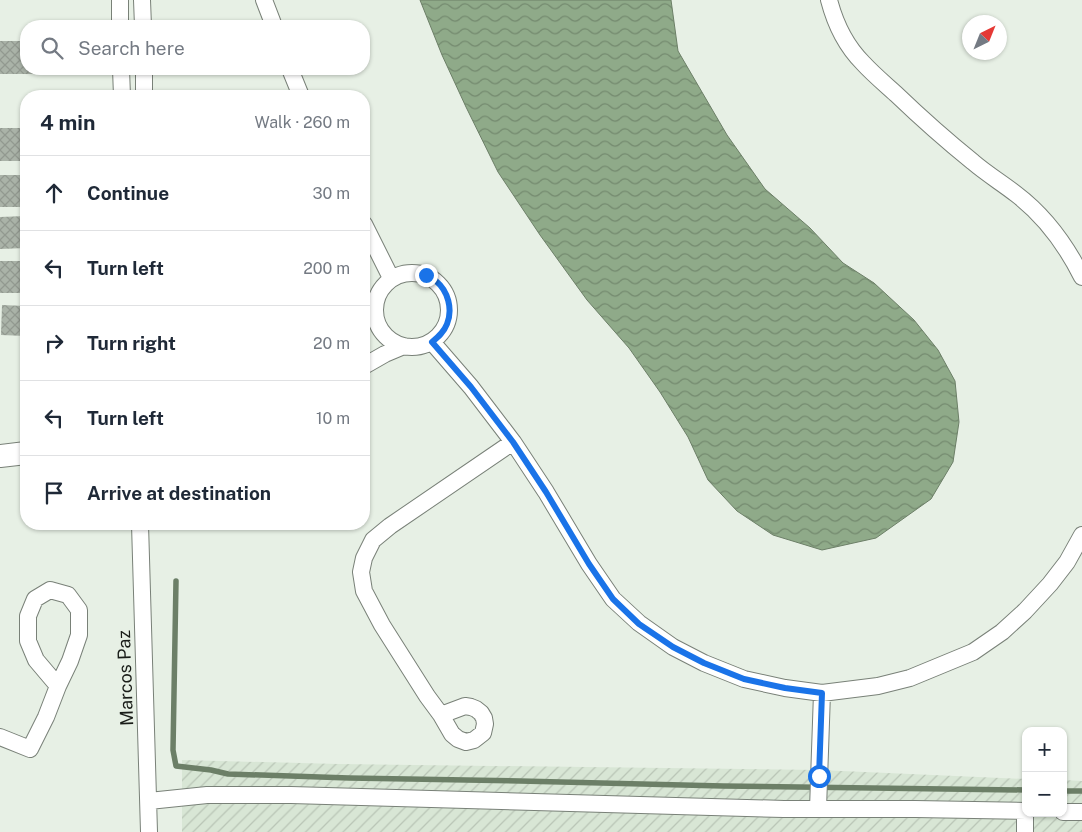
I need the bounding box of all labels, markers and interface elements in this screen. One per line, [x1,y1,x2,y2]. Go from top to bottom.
north arrow [962,15,1007,60]
search box [20,20,370,75]
icon: search [38,34,66,62]
text: Search here [78,37,185,59]
text: 4 min [40,110,95,135]
text: Walk · 260 m [255,113,350,132]
icon: ahead [40,179,68,207]
text: Continue [87,182,169,204]
text: 30 m [313,184,350,203]
icon: left [40,254,68,282]
text: Turn left [87,257,164,279]
text: 200 m [303,259,350,278]
route end [415,264,438,287]
icon: right [40,329,68,357]
text: Turn right [87,332,176,354]
text: 20 m [313,334,350,353]
icon: left [40,404,68,432]
text: Turn left [87,407,164,429]
text: 10 m [316,409,350,428]
icon: arrive [40,479,68,507]
text: Arrive at destination [87,482,271,504]
street label: Marcos Paz [113,630,137,726]
map controls [1022,727,1067,817]
button: + [1022,727,1067,772]
route start [808,765,831,788]
button: − [1022,772,1067,817]

